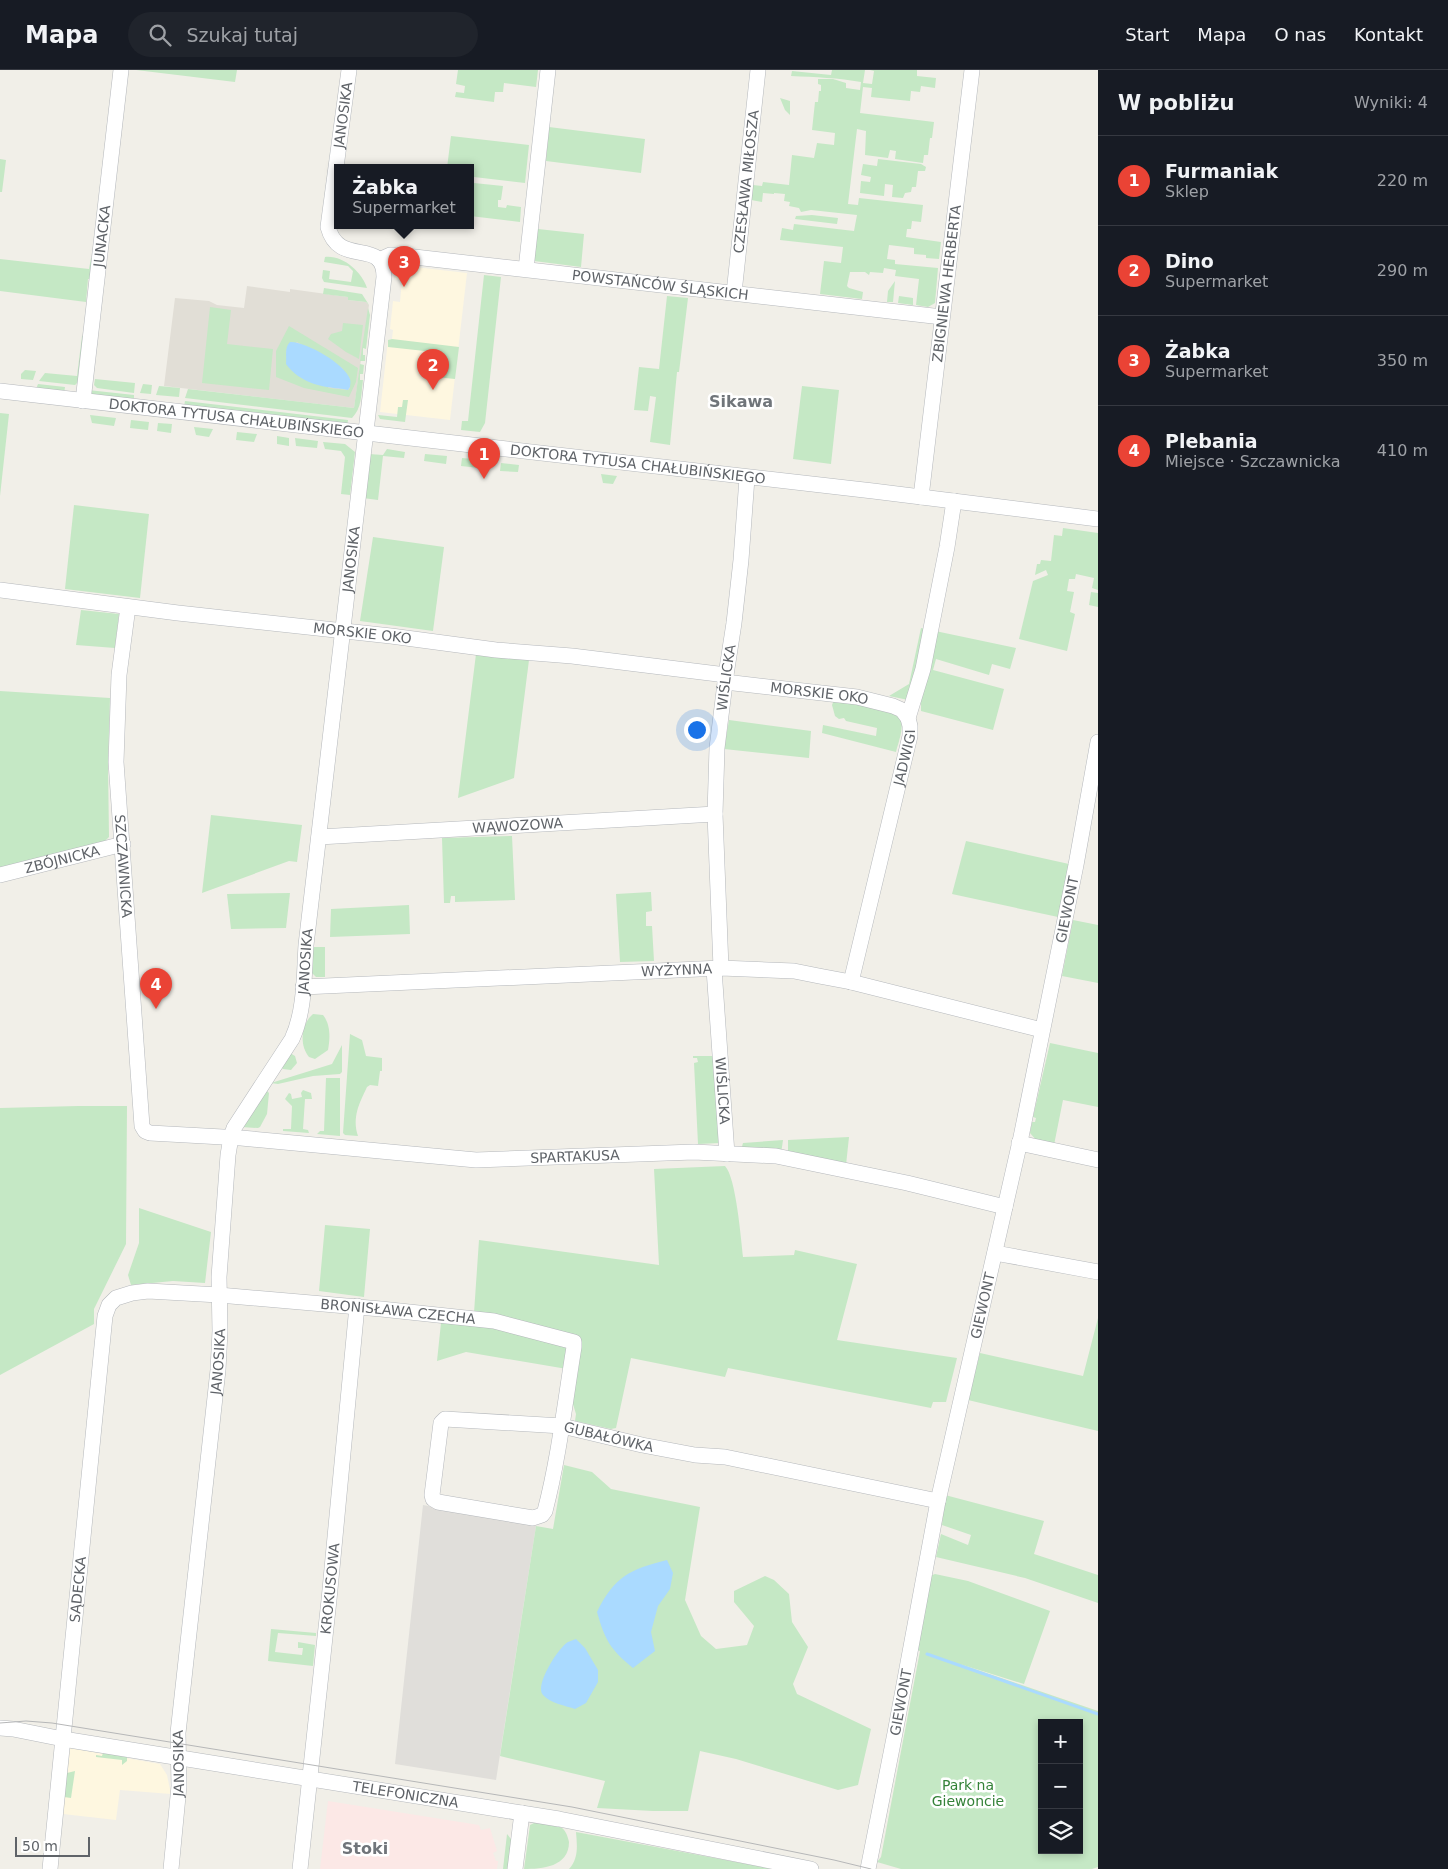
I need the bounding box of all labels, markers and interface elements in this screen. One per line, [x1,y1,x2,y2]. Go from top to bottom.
search box [128,12,478,57]
text: Mapa [25,21,98,49]
icon: search [146,21,174,49]
text: Szukaj tutaj [186,24,298,46]
text: Start [1125,24,1169,45]
text: Mapa [1197,24,1246,45]
text: O nas [1274,24,1326,45]
text: Kontakt [1354,24,1423,45]
street label: JANOSIKA [330,81,355,150]
text: W pobliżu [1118,91,1235,115]
text: Wyniki: 4 [1354,93,1428,112]
street label: CZESŁAWA MIŁOSZA [730,109,762,254]
text: Furmaniak [1165,160,1278,182]
popup [334,164,474,229]
text: 1 [1128,171,1140,190]
text: 220 m [1377,171,1428,190]
text: Żabka [352,176,418,198]
text: Sklep [1165,182,1209,201]
text: Supermarket [352,198,456,217]
street label: JUNACKA [90,204,113,269]
street label: ZBIGNIEWA HERBERTA [929,204,964,363]
pin: 3 [388,246,420,287]
text: Dino [1165,250,1214,272]
text: 2 [1128,261,1140,280]
text: 290 m [1377,261,1428,280]
street label: POWSTAŃCÓW ŚLĄSKICH [571,267,749,303]
text: Supermarket [1165,272,1268,291]
text: Żabka [1165,340,1231,362]
pin: 2 [417,349,449,390]
text: 3 [1128,351,1140,370]
text: 350 m [1377,351,1428,370]
text: Supermarket [1165,362,1268,381]
district label: Sikawa [709,392,773,411]
street label: DOKTORA TYTUSA CHAŁUBIŃSKIEGO [108,396,365,441]
text: Plebania [1165,430,1258,452]
pin: 1 [468,438,500,479]
street label: DOKTORA TYTUSA CHAŁUBIŃSKIEGO [509,441,766,487]
text: 4 [1128,441,1140,460]
text: 410 m [1377,441,1428,460]
text: Miejsce · Szczawnicka [1165,452,1341,471]
street label: JANOSIKA [339,525,363,594]
street label: MORSKIE OKO [312,620,413,647]
street label: WIŚLICKA [714,643,739,712]
street label: MORSKIE OKO [769,679,870,708]
your location [684,717,710,743]
street label: JADWIGI [890,729,918,788]
street label: SZCZAWNICKA [112,814,135,919]
street label: WĄWOZOWA [472,815,564,836]
street label: ZBÓJNICKA [23,842,102,877]
street label: GIEWONT [1052,874,1082,944]
street label: JANOSIKA [295,927,316,997]
street label: WYŻYNNA [641,960,713,980]
pin: 4 [140,968,172,1009]
street label: WIŚLICKA [712,1057,733,1125]
street label: SPARTAKUSA [530,1147,620,1166]
street label: GIEWONT [967,1270,998,1340]
street label: BRONISŁAWA CZECHA [320,1296,477,1327]
street label: JANOSIKA [207,1328,228,1397]
street label: GUBAŁÓWKA [562,1419,655,1455]
street label: KROKUSOWA [317,1542,342,1635]
street label: SĄDECKA [67,1555,89,1623]
street label: GIEWONT [887,1667,915,1737]
map controls [1038,1719,1083,1854]
button: + [1038,1719,1083,1764]
street label: JANOSIKA [170,1730,187,1798]
button: − [1038,1764,1083,1809]
park label: Park na Giewoncie [932,1777,1004,1809]
street label: TELEFONICZNA [350,1778,460,1811]
button: layers [1038,1809,1083,1854]
scale bar [15,1834,90,1857]
text: 50 m [22,1838,58,1854]
district label: Stoki [342,1839,388,1858]

